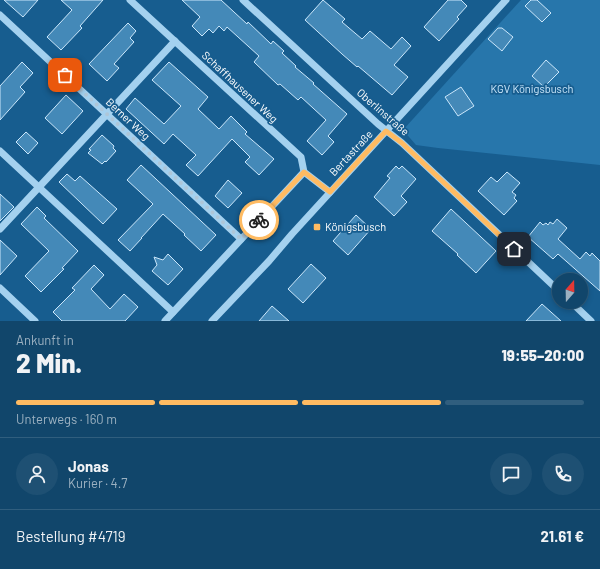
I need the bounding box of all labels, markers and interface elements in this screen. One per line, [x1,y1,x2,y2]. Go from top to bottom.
street label: Schaffhausener Weg [200,48,281,125]
pin [48,58,82,92]
icon: bag [54,64,76,86]
park label: KGV Königsbusch [490,82,574,95]
street label: Oberlinstraße [355,85,412,138]
street label: Berner Weg [104,95,153,142]
street label: Bertastraße [326,127,375,178]
courier [239,200,279,240]
icon: bike [248,209,270,231]
place label: Königsbusch [325,220,386,233]
marker: Königsbusch [312,222,322,232]
pin [497,232,531,266]
icon: home [503,238,525,260]
north arrow [552,273,588,309]
map controls [552,273,588,309]
text: Ankunft in [16,332,74,348]
text: 19:55–20:00 [502,346,584,364]
text: 2 Min. [16,347,82,378]
text: Unterwegs · 160 m [16,411,117,427]
button: person [16,453,58,495]
button: chat [490,453,532,495]
button: phone [542,453,584,495]
text: Jonas [68,457,109,475]
text: Kurier · 4.7 [68,475,127,491]
text: Bestellung #4719 [16,527,126,545]
text: 21.61 € [541,527,584,545]

